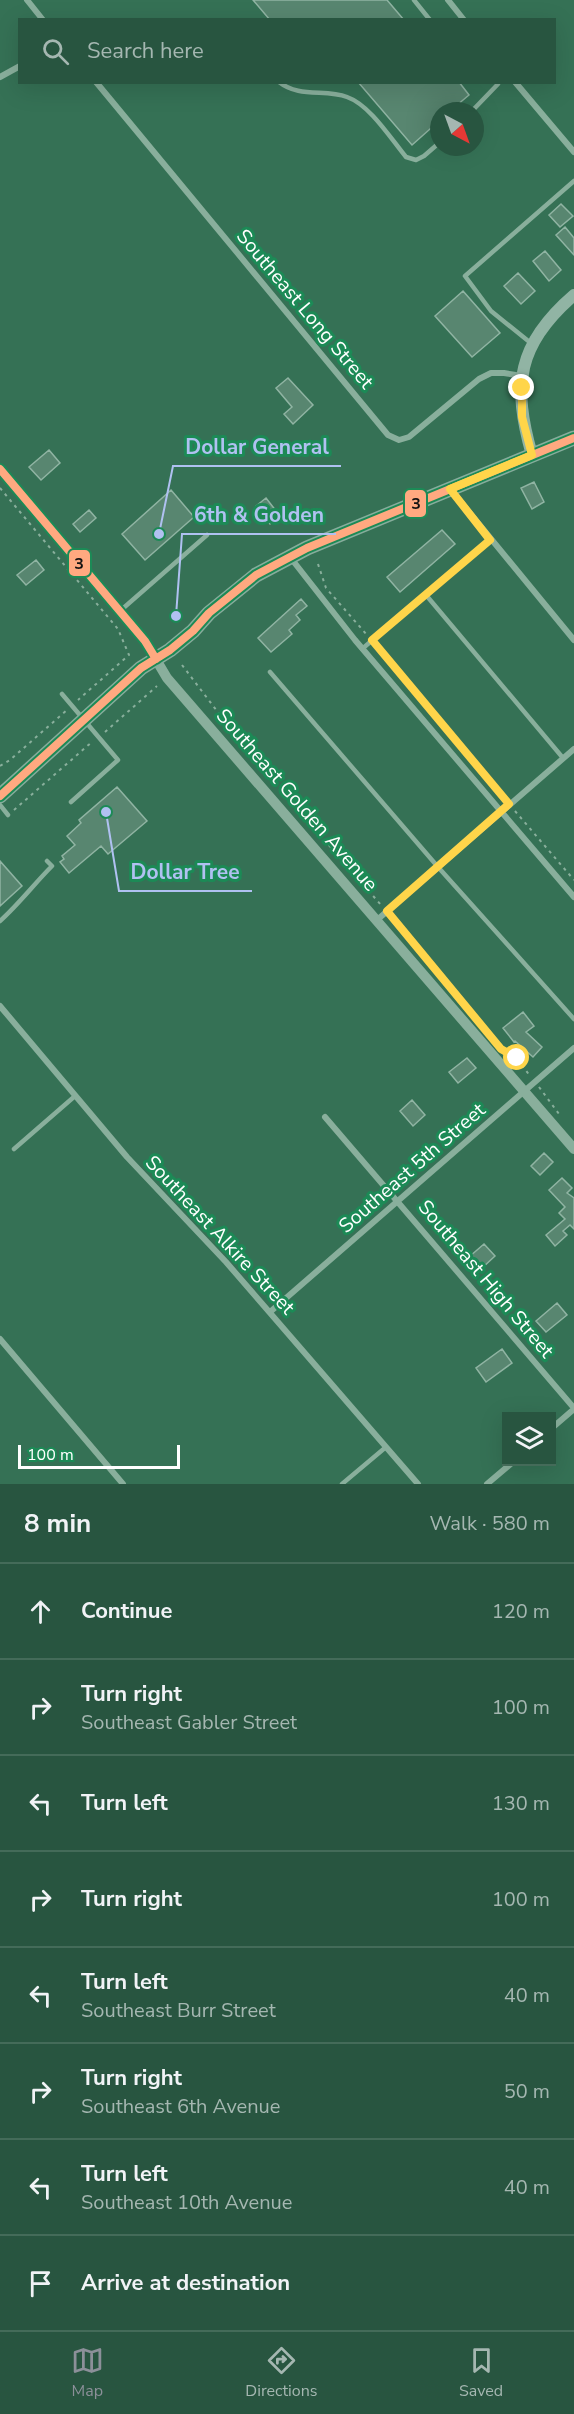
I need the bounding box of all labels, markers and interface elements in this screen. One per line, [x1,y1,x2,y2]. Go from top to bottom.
search box [18,18,556,84]
icon: search [39,35,72,68]
text: Search here [87,36,204,66]
north arrow [430,102,484,156]
street label: Southeast Long Street [230,223,380,395]
route end [508,374,534,400]
callout: Dollar General [173,427,341,466]
text: Dollar General [185,433,329,461]
line badge: 3 [404,489,427,518]
text: 3 [411,493,421,515]
callout: 6th & Golden [182,495,336,534]
text: 6th & Golden [194,501,324,529]
line badge: 3 [68,549,91,577]
text: 3 [74,553,84,575]
street label: Southeast Golden Avenue [210,703,384,897]
callout: Dollar Tree [119,852,252,891]
text: Dollar Tree [130,858,240,886]
route start [503,1044,529,1070]
street label: Southeast 5th Street [333,1096,492,1239]
street label: Southeast Alkire Street [139,1150,302,1321]
street label: Southeast High Street [412,1194,561,1364]
map controls [502,1412,556,1466]
button: layers [502,1412,556,1466]
scale bar [18,1442,180,1470]
text: 100 m [27,1444,74,1466]
text: 8 min [24,1506,91,1541]
text: Walk · 580 m [430,1510,550,1537]
icon: ahead [24,1595,57,1628]
text: Continue [81,1596,172,1626]
text: 120 m [492,1598,550,1625]
text: Turn right [81,1679,182,1709]
icon: right [24,1691,57,1724]
text: 100 m [492,1694,550,1721]
text: Southeast Gabler Street [81,1709,297,1736]
icon: left [24,1787,57,1820]
text: Turn left [81,1788,168,1818]
text: 130 m [492,1790,550,1817]
icon: right [24,1883,57,1916]
text: Turn right [81,1884,182,1914]
text: 100 m [492,1886,550,1913]
text: Turn left [81,1967,168,1997]
icon: left [24,1979,57,2012]
text: 40 m [504,1982,550,2009]
text: Southeast Burr Street [81,1997,276,2024]
text: Turn right [81,2063,182,2093]
icon: right [24,2075,57,2108]
text: 50 m [504,2078,550,2105]
text: Southeast 6th Avenue [81,2093,280,2120]
text: Turn left [81,2159,168,2189]
icon: left [24,2171,57,2204]
text: 40 m [504,2174,550,2201]
text: Southeast 10th Avenue [81,2189,292,2216]
icon: arrive [24,2267,57,2300]
text: Arrive at destination [81,2268,290,2298]
tab: Map [71,2344,104,2402]
tab: Directions [245,2344,317,2402]
tab: Saved [459,2344,503,2402]

